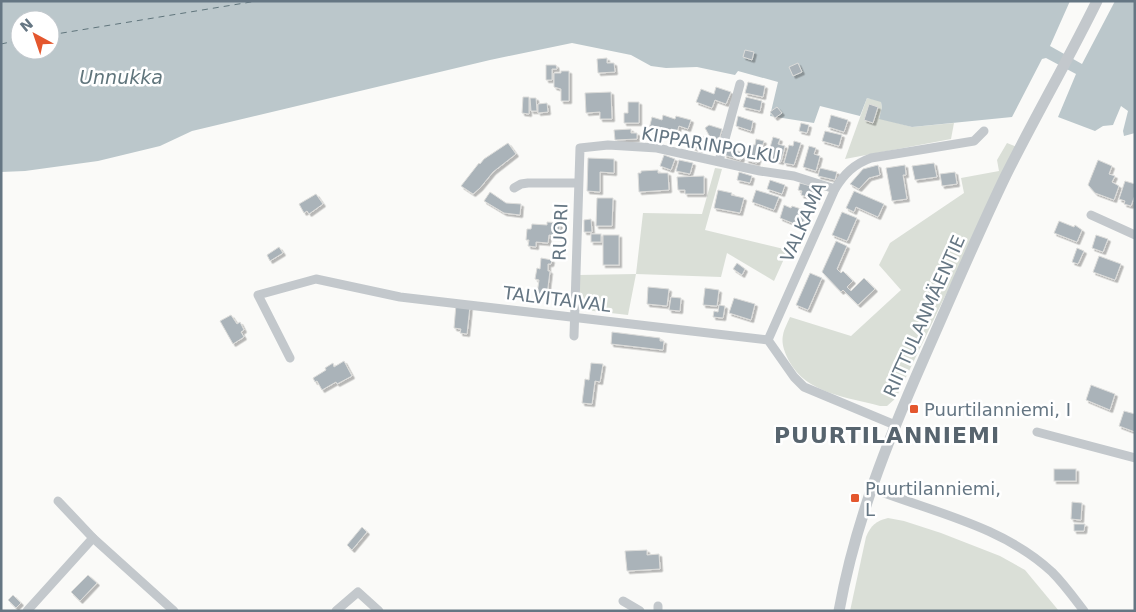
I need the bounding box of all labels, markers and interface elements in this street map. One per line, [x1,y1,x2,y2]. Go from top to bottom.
north arrow [10,10,60,60]
text: N [17,15,36,35]
water label: Unnukka [79,66,163,88]
street label: KIPPARINPOLKU [640,122,782,168]
street label: VALKAMA [776,178,830,265]
street label: RUORI [549,203,571,261]
street label: RIITTULANMÄENTIE [879,232,969,400]
street label: TALVITAIVAL [501,282,612,316]
place label: Puurtilanniemi, I [924,399,1071,420]
marker: Puurtilanniemi, I [908,403,920,415]
district label: PUURTILANNIEMI [774,423,1000,448]
place label: Puurtilanniemi, L [865,478,1001,520]
marker: Puurtilanniemi, L [849,492,861,504]

